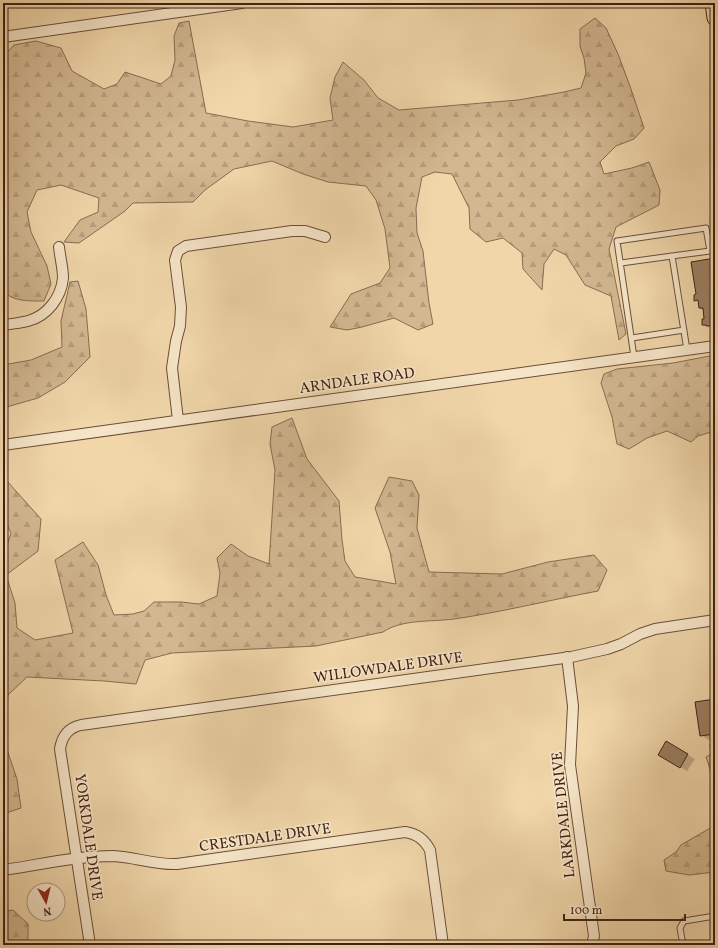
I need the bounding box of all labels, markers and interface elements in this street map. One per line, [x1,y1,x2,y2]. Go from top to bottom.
street label: ARNDALE ROAD [298,363,416,400]
street label: WILLOWDALE DRIVE [312,648,464,689]
street label: LARKDALE DRIVE [547,751,582,879]
street label: YORKDALE DRIVE [68,773,107,902]
street label: CRESTDALE DRIVE [198,819,332,858]
north arrow [26,882,66,922]
scale bar [564,896,685,922]
text: N [42,902,52,918]
text: 100 m [570,903,603,919]

